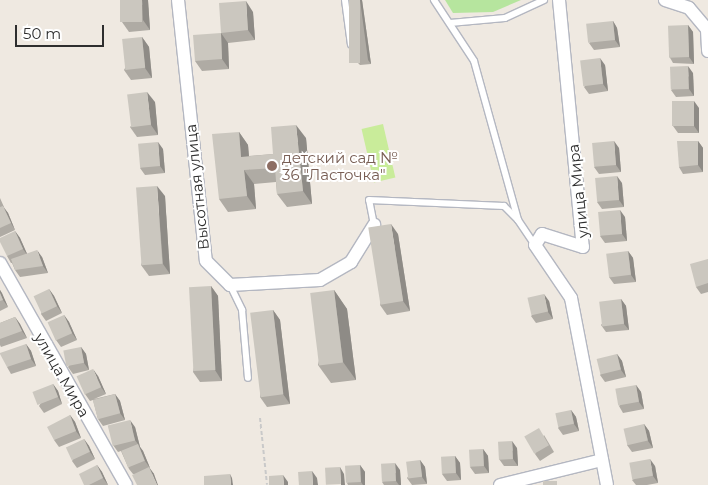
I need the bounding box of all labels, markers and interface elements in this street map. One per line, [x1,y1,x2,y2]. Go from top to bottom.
scale bar [18,15,106,47]
text: 50 m [23,24,61,43]
street label: Высотная улица [181,123,213,251]
street label: улица Мира [564,143,592,239]
place label: детский сад № 36 "Ласточка" [282,148,398,183]
marker: детский сад № 36 "Ласточка" [266,160,278,172]
street label: улица Мира [31,330,93,420]

